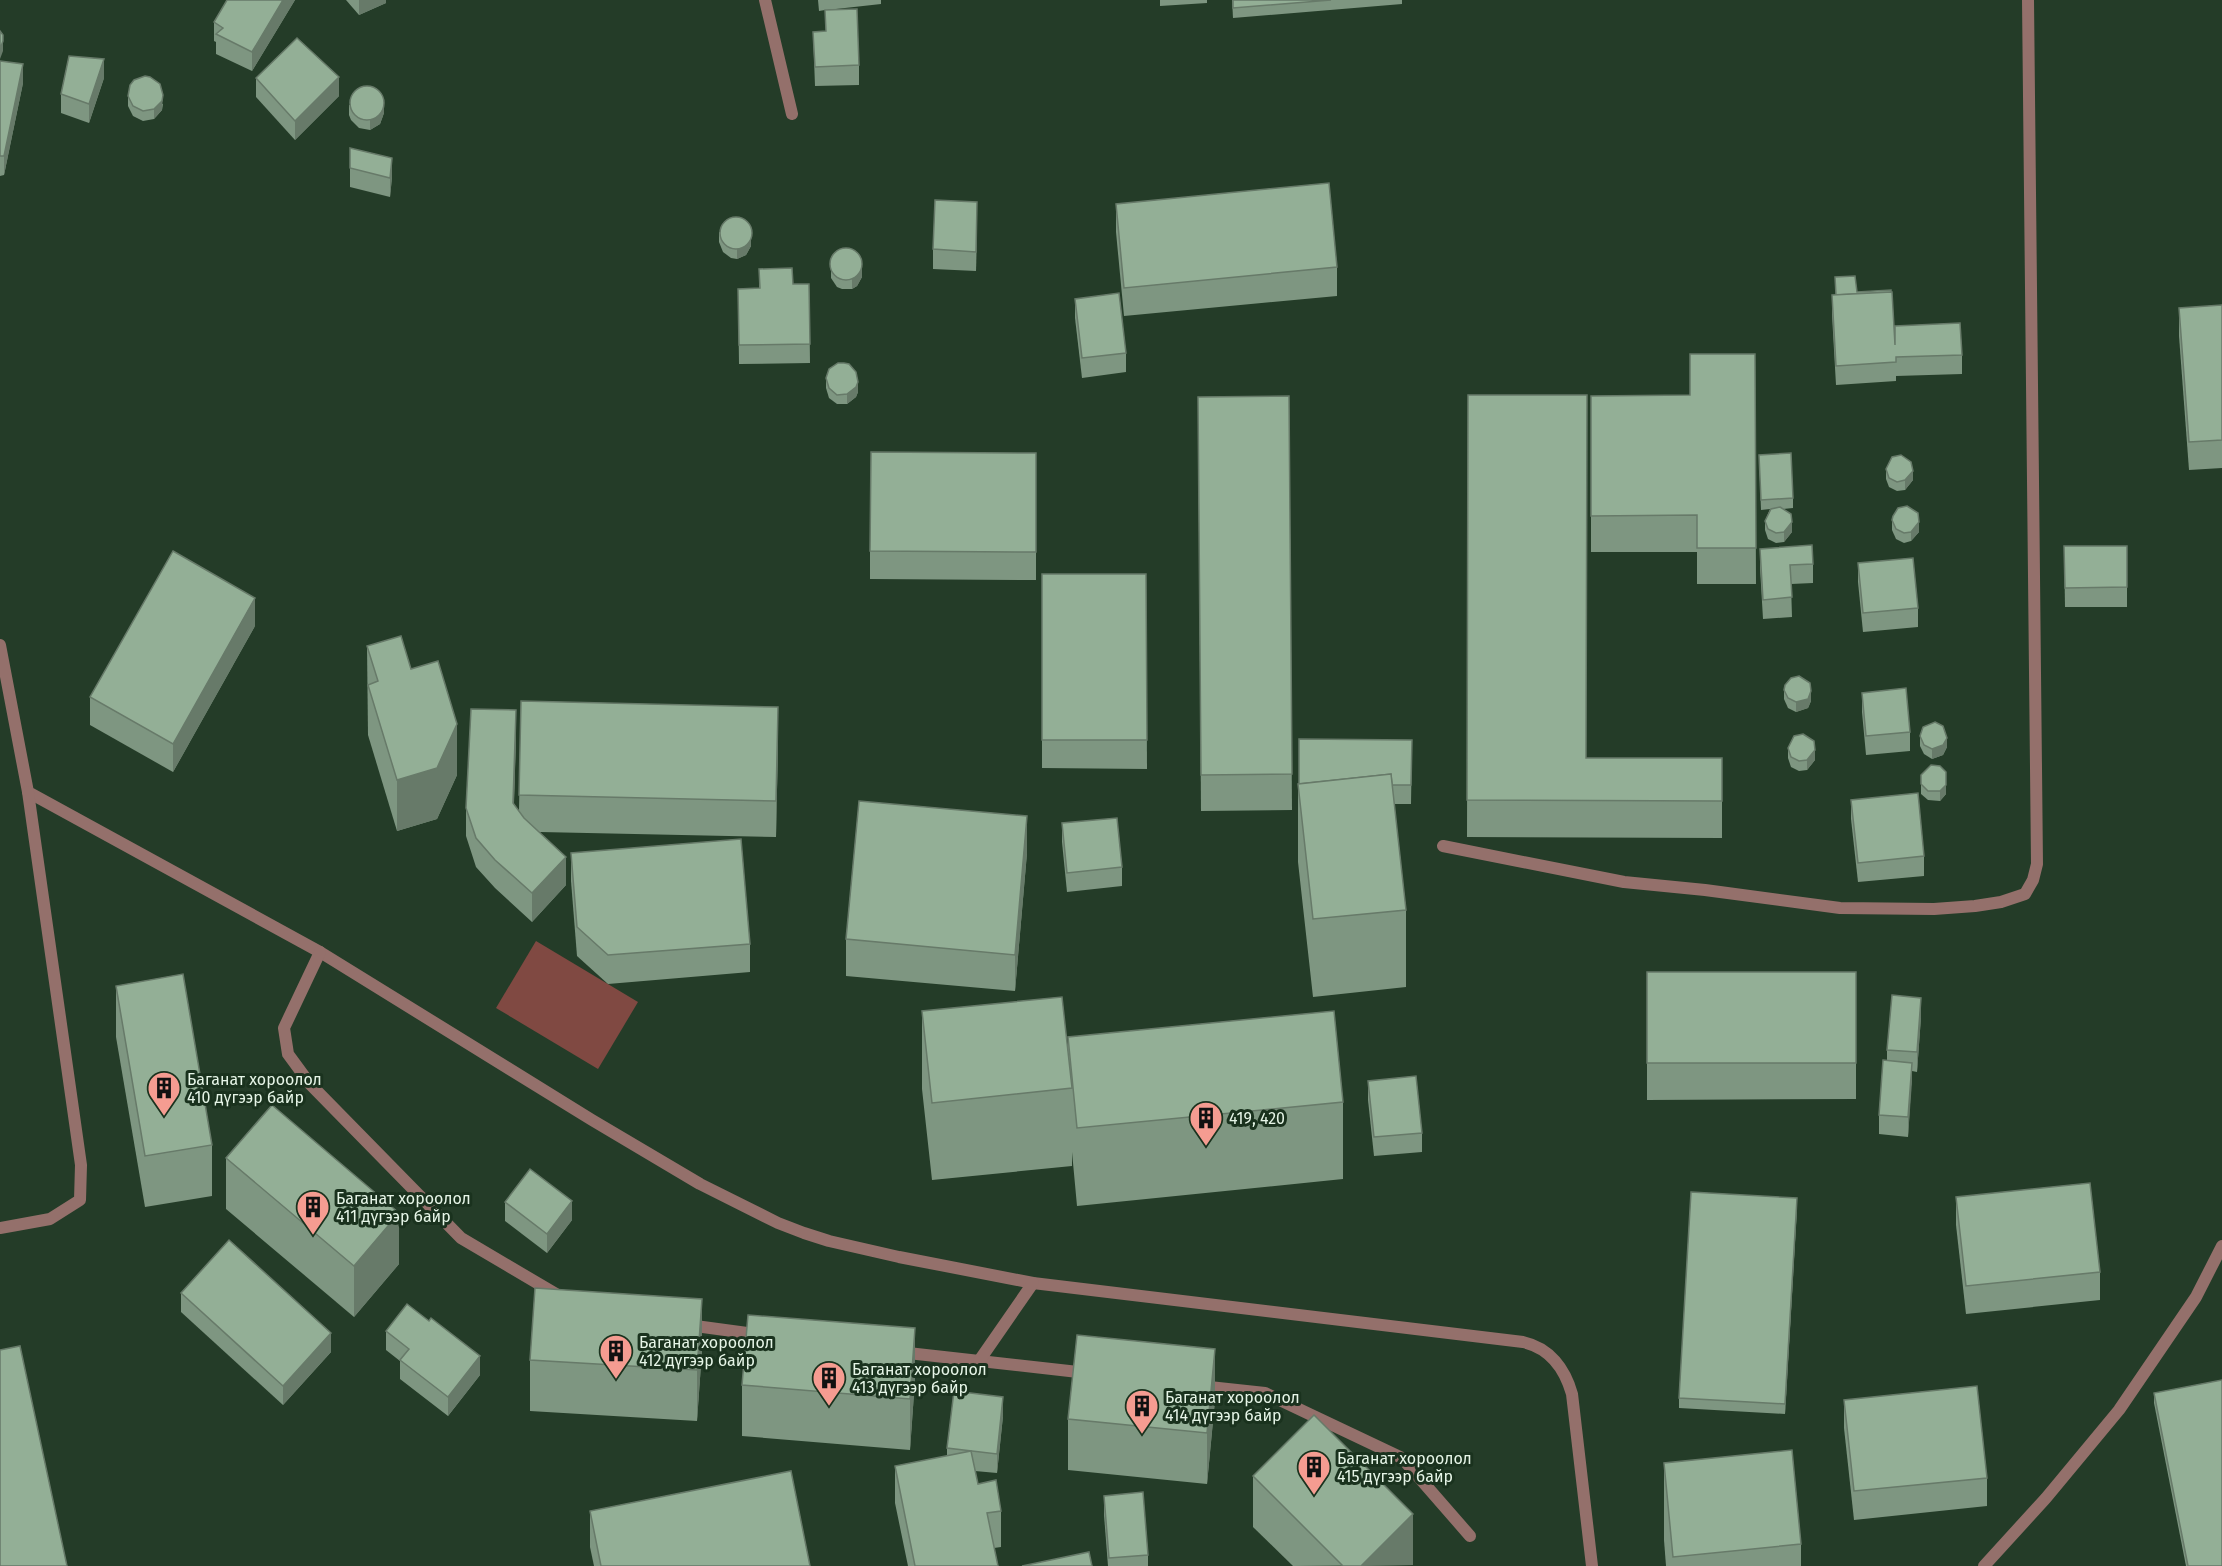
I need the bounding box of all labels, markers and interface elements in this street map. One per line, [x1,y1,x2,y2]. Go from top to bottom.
building icon: Баганат хороолол 410 дүгээр байр [146,1070,182,1117]
place label: Баганат хороолол 410 дүгээр байр [187,1070,322,1107]
building icon: 419, 420 [1188,1100,1224,1147]
place label: 419, 420 [1229,1109,1285,1128]
building icon: Баганат хороолол 411 дүгээр байр [295,1189,331,1236]
place label: Баганат хороолол 411 дүгээр байр [336,1189,471,1226]
building icon: Баганат хороолол 412 дүгээр байр [598,1333,634,1380]
place label: Баганат хороолол 412 дүгээр байр [639,1333,774,1370]
building icon: Баганат хороолол 413 дүгээр байр [811,1360,847,1407]
place label: Баганат хороолол 413 дүгээр байр [852,1360,987,1397]
building icon: Баганат хороолол 414 дүгээр байр [1124,1388,1160,1435]
place label: Баганат хороолол 414 дүгээр байр [1165,1388,1300,1425]
building icon: Баганат хороолол 415 дүгээр байр [1296,1449,1332,1496]
place label: Баганат хороолол 415 дүгээр байр [1337,1449,1472,1486]

